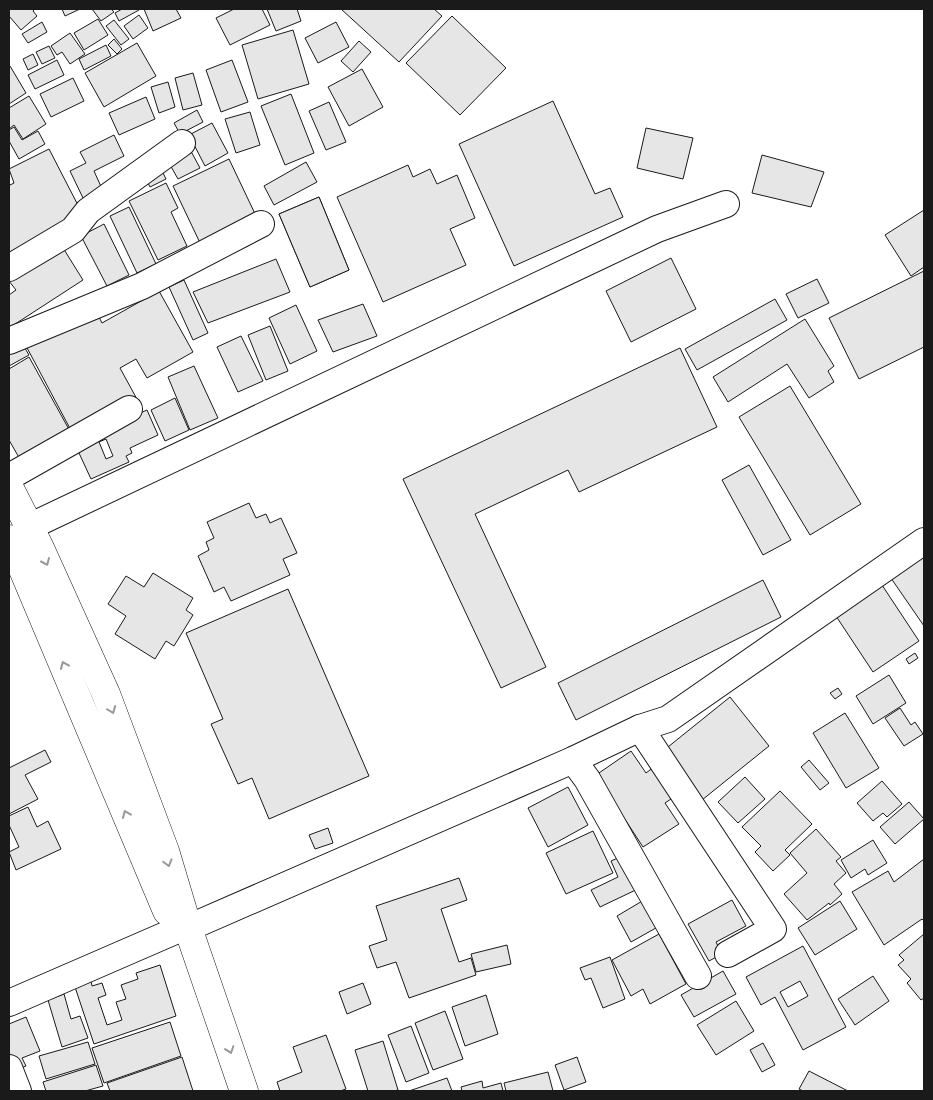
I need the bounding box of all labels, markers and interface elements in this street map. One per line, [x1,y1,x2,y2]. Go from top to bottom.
one-way arrow [39,557,50,566]
one-way arrow [59,661,70,670]
one-way arrow [106,706,116,714]
one-way arrow [122,810,133,819]
one-way arrow [163,858,173,866]
one-way arrow [224,1046,234,1054]

